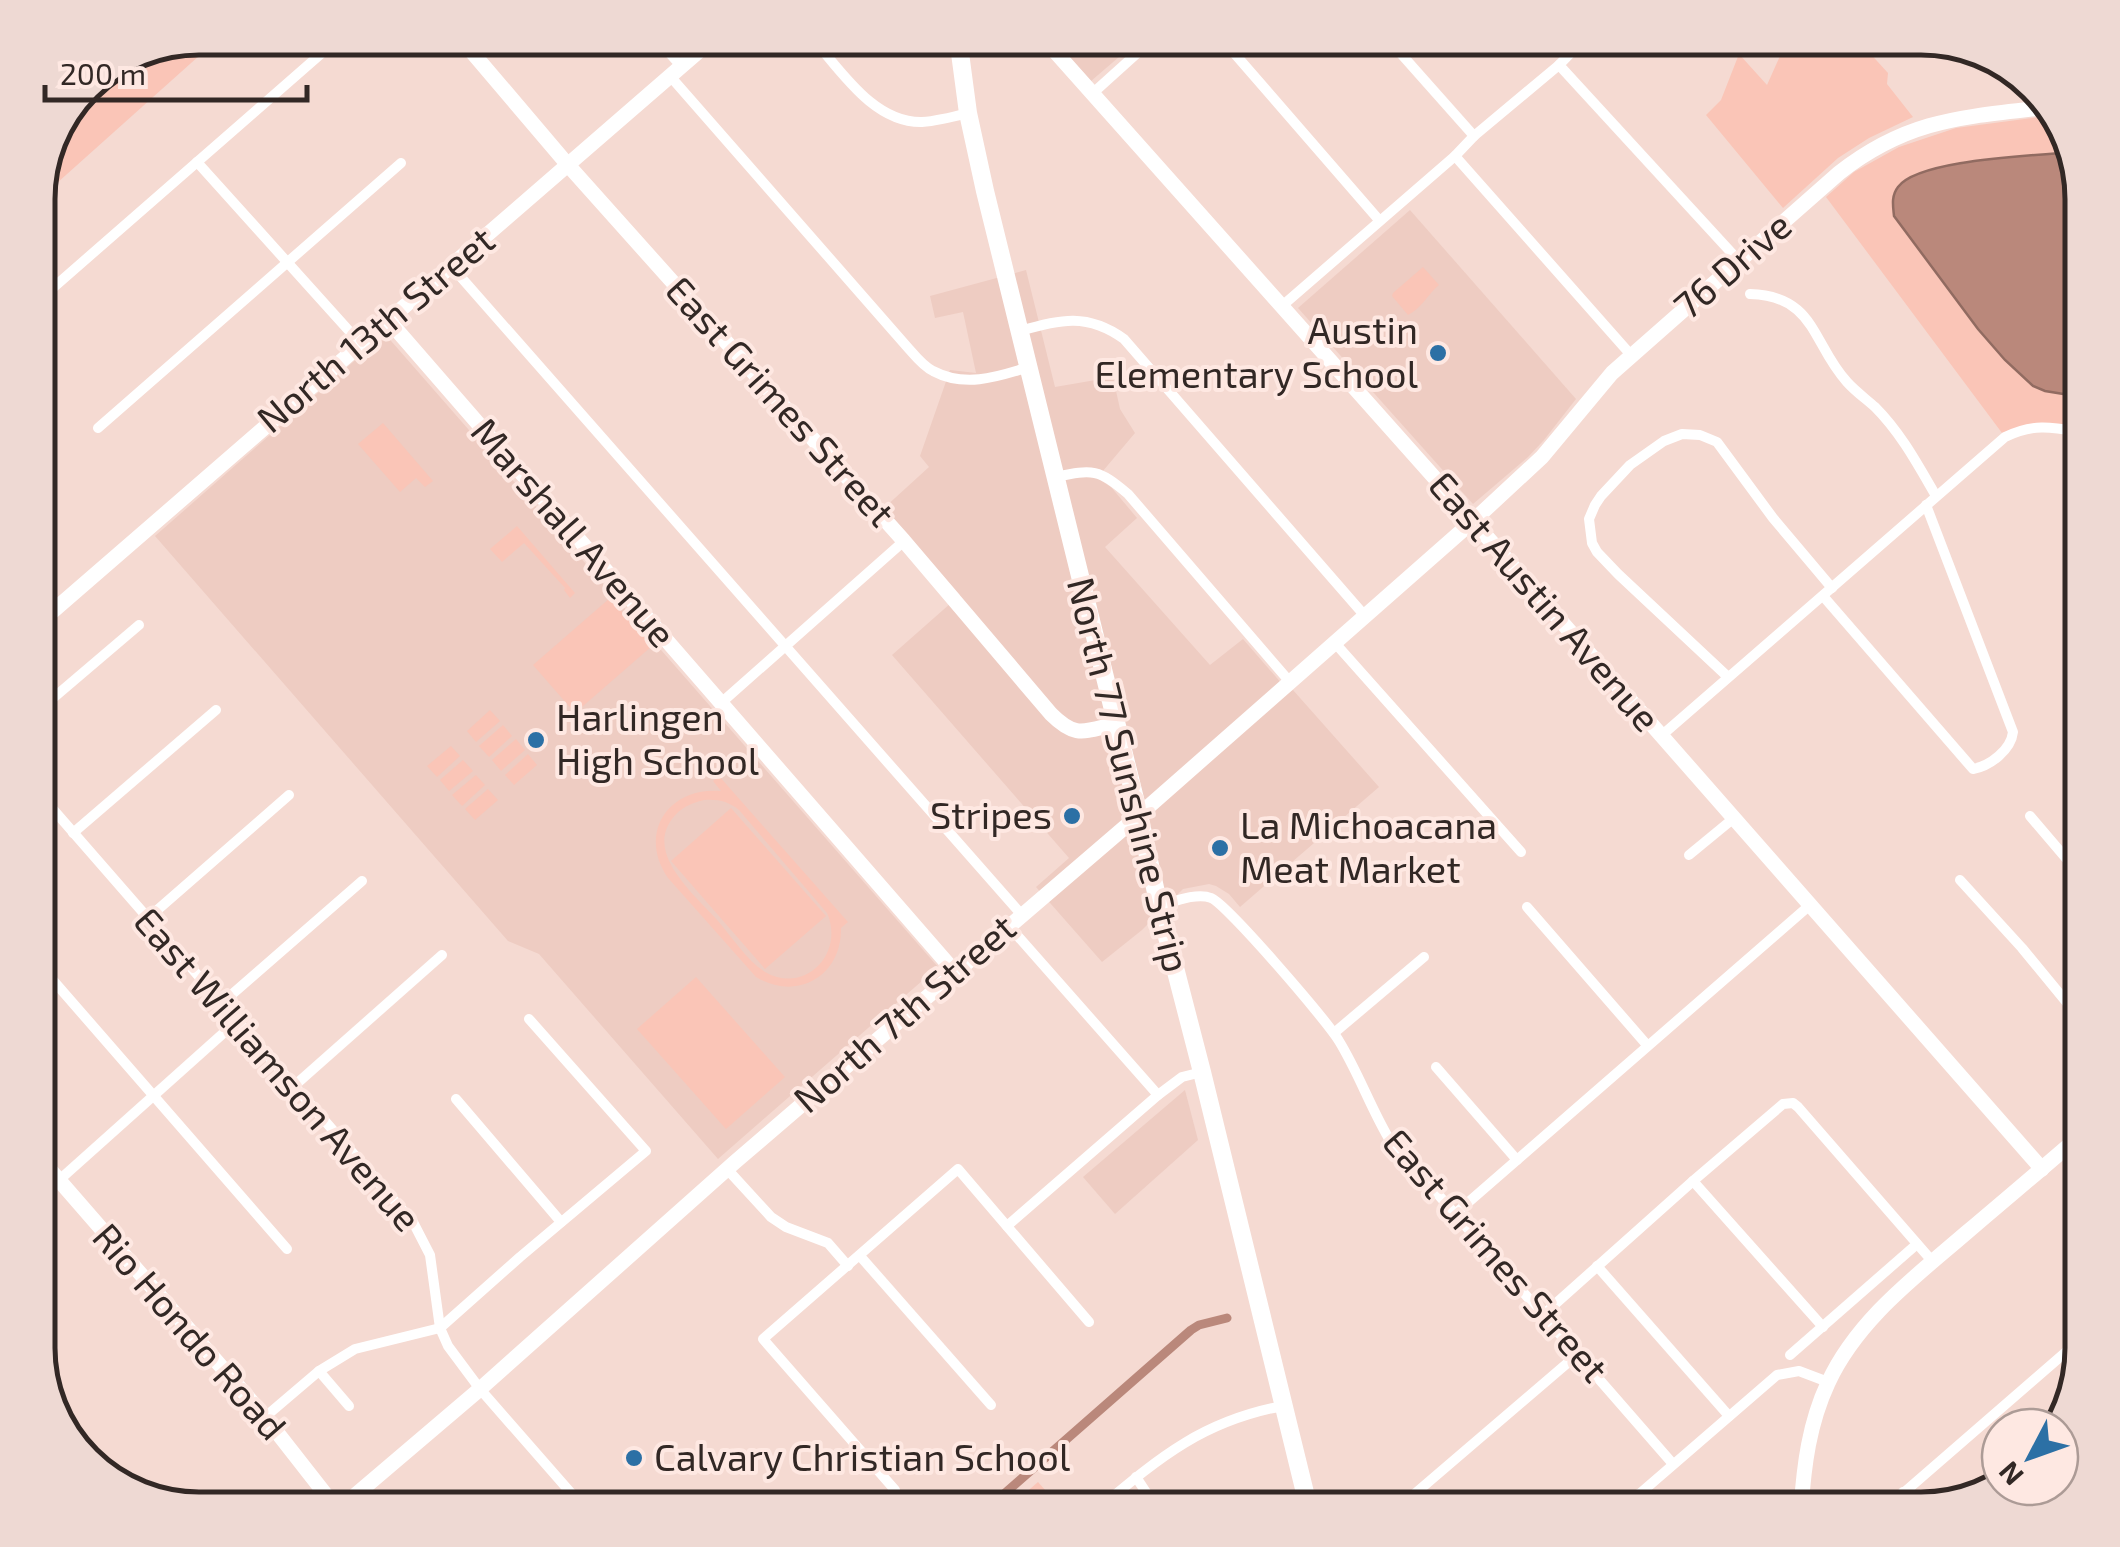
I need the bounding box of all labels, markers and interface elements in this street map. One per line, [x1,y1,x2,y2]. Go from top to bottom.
scale bar [45,40,308,102]
text: 200 m [60,55,146,91]
street label: 76 Drive [1664,201,1800,328]
street label: North 13th Street [247,216,503,441]
street label: East Grimes Street [657,266,906,535]
place label: Austin Elementary School [1095,306,1418,396]
marker: Austin Elementary School [1427,342,1449,364]
street label: Marshall Avenue [463,408,686,656]
street label: East Austin Avenue [1420,461,1671,740]
street label: North 77 Sunshine Strip [1059,572,1201,977]
place label: Harlingen High School [556,693,759,783]
marker: Harlingen High School [525,729,547,751]
place label: Stripes [930,791,1052,837]
place label: La Michoacana Meat Market [1240,801,1497,891]
marker: Stripes [1061,805,1083,827]
marker: La Michoacana Meat Market [1209,837,1231,859]
street label: East Williamson Avenue [126,898,431,1240]
street label: North 7th Street [783,904,1024,1121]
street label: East Grimes Street [1374,1119,1619,1391]
street label: Rio Hondo Road [84,1213,297,1448]
north arrow [1980,1407,2080,1507]
place label: Calvary Christian School [654,1433,1070,1479]
marker: Calvary Christian School [623,1447,645,1469]
text: N [1991,1455,2030,1493]

